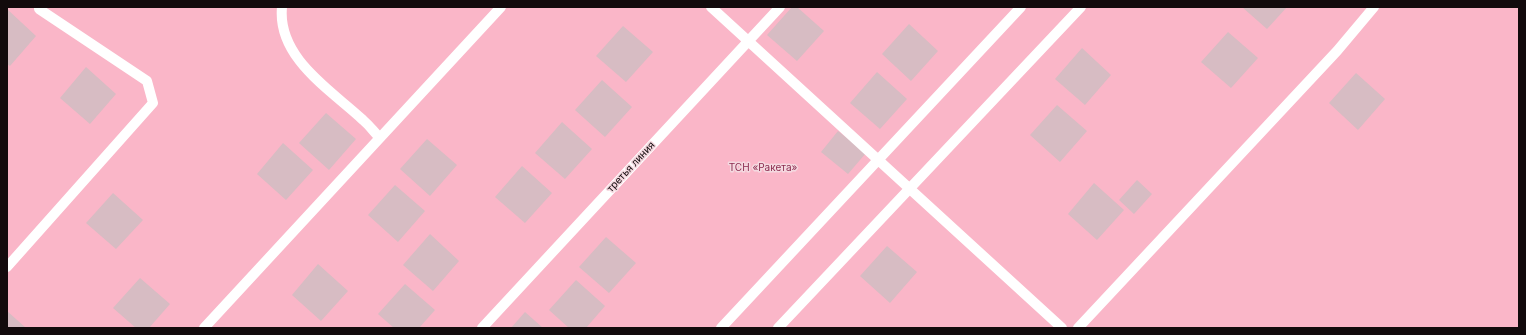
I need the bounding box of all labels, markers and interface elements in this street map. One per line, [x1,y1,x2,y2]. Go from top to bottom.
street label: третья линия [605,139,657,195]
park label: ТСН «Ракета» [729,162,797,174]

